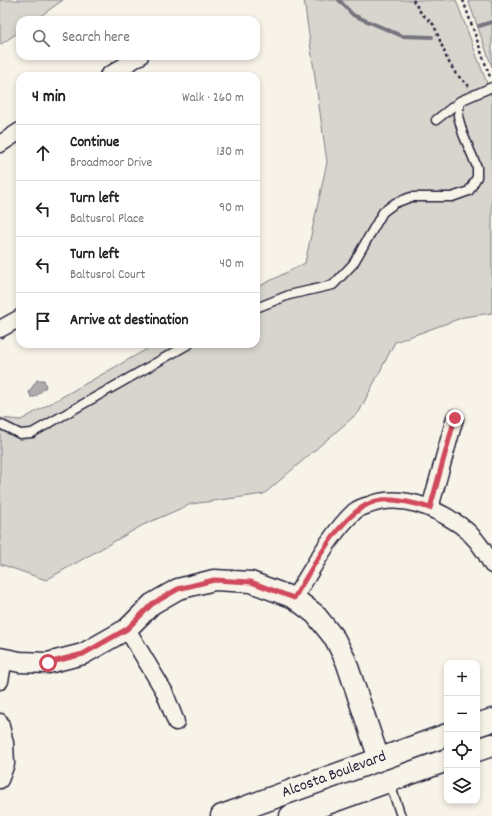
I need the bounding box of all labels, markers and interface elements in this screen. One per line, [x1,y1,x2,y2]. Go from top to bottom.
search box [16,16,260,60]
icon: search [30,27,52,49]
text: Search here [62,27,130,49]
text: 4 min [32,86,66,110]
text: Walk · 260 m [182,89,244,108]
text: Continue [70,132,119,154]
icon: ahead [32,142,54,164]
text: 130 m [216,143,244,162]
text: Broadmoor Drive [70,154,152,173]
text: Turn left [70,188,119,210]
icon: left [32,198,54,220]
text: 90 m [219,199,244,218]
text: Baltusrol Place [70,210,144,229]
text: Turn left [70,244,119,266]
icon: left [32,254,54,276]
text: 40 m [220,255,244,274]
text: Baltusrol Court [70,266,145,285]
icon: arrive [32,310,54,332]
text: Arrive at destination [70,310,188,332]
route end [446,409,464,427]
route start [39,654,57,672]
map controls [444,660,480,804]
button: + [444,660,480,696]
button: − [444,696,480,732]
button: locate [444,732,480,768]
street label: Alcosta Boulevard [278,745,390,805]
button: layers [444,768,480,804]

